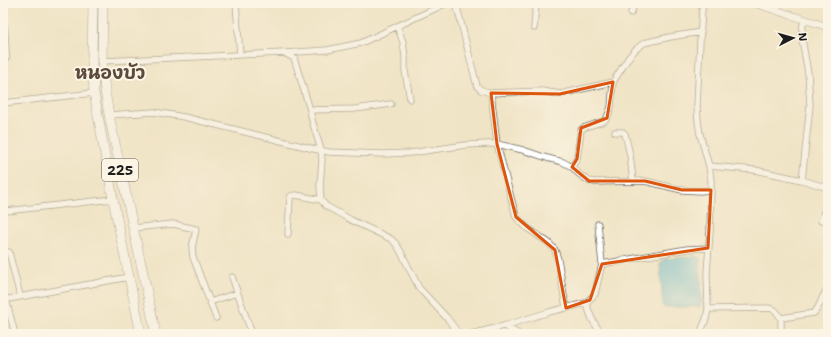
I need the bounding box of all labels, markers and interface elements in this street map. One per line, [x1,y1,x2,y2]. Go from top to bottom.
north arrow [773,18,813,58]
text: N [795,32,810,42]
district label: หนองบัว [75,61,145,85]
road number: 225 [102,159,138,181]

